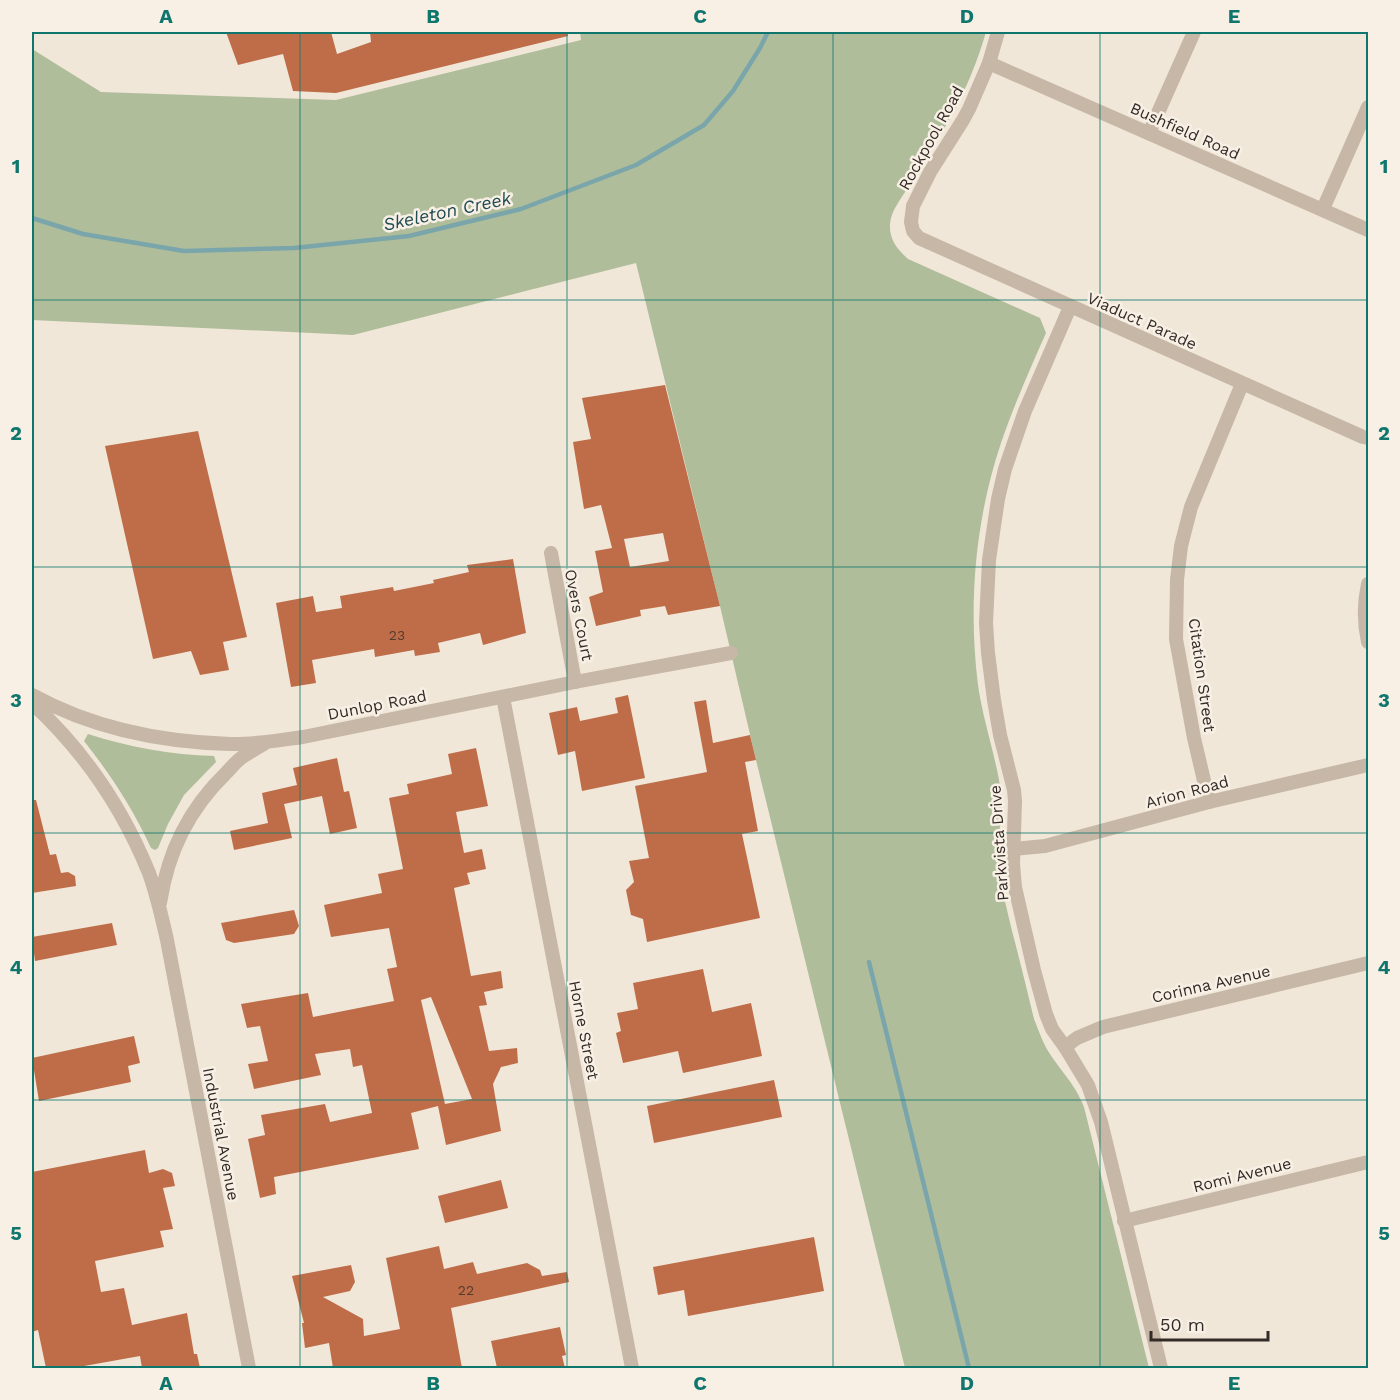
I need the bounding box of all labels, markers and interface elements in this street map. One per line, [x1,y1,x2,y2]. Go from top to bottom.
text: A [159,4,173,28]
text: B [426,4,440,28]
text: C [693,4,707,28]
text: D [960,4,974,28]
text: E [1228,4,1240,28]
street label: Rockpool Road [895,83,967,193]
street label: Bushfield Road [1127,98,1243,164]
text: 1 [12,154,20,178]
text: 1 [1380,154,1388,178]
water label: Skeleton Creek [381,187,514,235]
street label: Viaduct Parade [1084,288,1200,354]
text: 2 [10,421,22,445]
text: 2 [1378,421,1390,445]
street label: Overs Court [561,568,597,663]
street label: Citation Street [1185,617,1219,733]
house number: 23 [389,627,405,643]
street label: Dunlop Road [326,686,428,724]
text: 3 [10,688,22,712]
text: 3 [1378,688,1390,712]
street label: Arion Road [1143,772,1231,812]
street label: Parkvista Drive [985,784,1013,902]
text: 4 [10,955,23,979]
text: 4 [1378,955,1391,979]
street label: Corinna Avenue [1150,961,1272,1007]
street label: Horne Street [565,979,603,1081]
street label: Industrial Avenue [199,1066,243,1202]
street label: Romi Avenue [1191,1154,1293,1196]
text: 5 [10,1221,22,1245]
text: 5 [1378,1221,1390,1245]
house number: 22 [458,1282,474,1298]
scale bar [1151,1304,1268,1342]
text: 50 m [1160,1314,1205,1335]
text: A [159,1371,173,1395]
text: B [426,1371,440,1395]
text: C [693,1371,707,1395]
text: D [960,1371,974,1395]
text: E [1228,1371,1240,1395]

